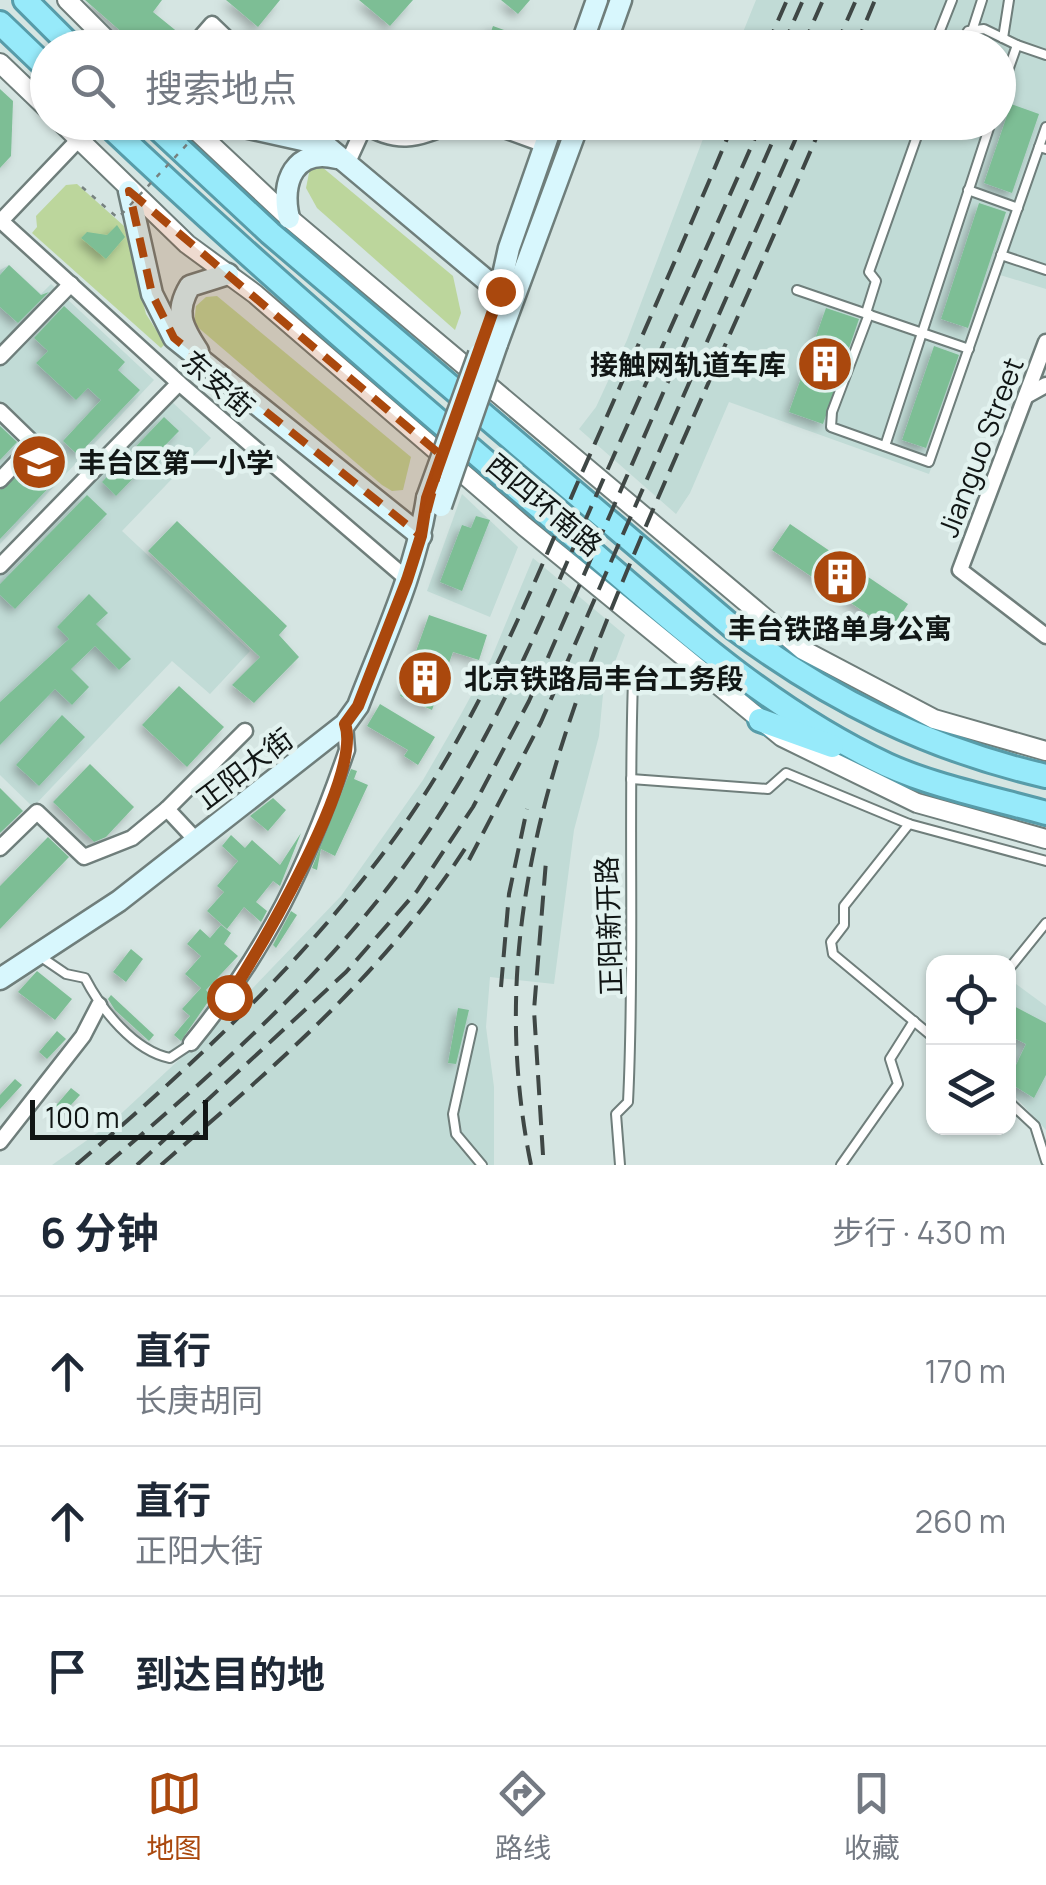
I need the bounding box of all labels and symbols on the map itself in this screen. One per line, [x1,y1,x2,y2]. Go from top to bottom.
route end [478,269,524,315]
building icon: 接触网轨道车库 [795,334,855,394]
street label: 东安街 [175,341,263,425]
place label: 接触网轨道车库 [590,345,786,383]
street label: Jianguo Street [928,352,1032,542]
school or university icon: 丰台区第一小学 [9,432,69,492]
place label: 丰台区第一小学 [78,443,274,481]
street label: 西四环南路 [479,444,611,564]
building icon: 丰台铁路单身公寓 [810,547,870,607]
place label: 丰台铁路单身公寓 [728,609,952,647]
building icon: 北京铁路局丰台工务段 [395,648,455,708]
place label: 北京铁路局丰台工务段 [464,659,744,697]
street label: 正阳大街 [188,719,300,817]
street label: 正阳新开路 [587,855,629,997]
route start [207,975,253,1021]
scale bar [30,1095,208,1140]

